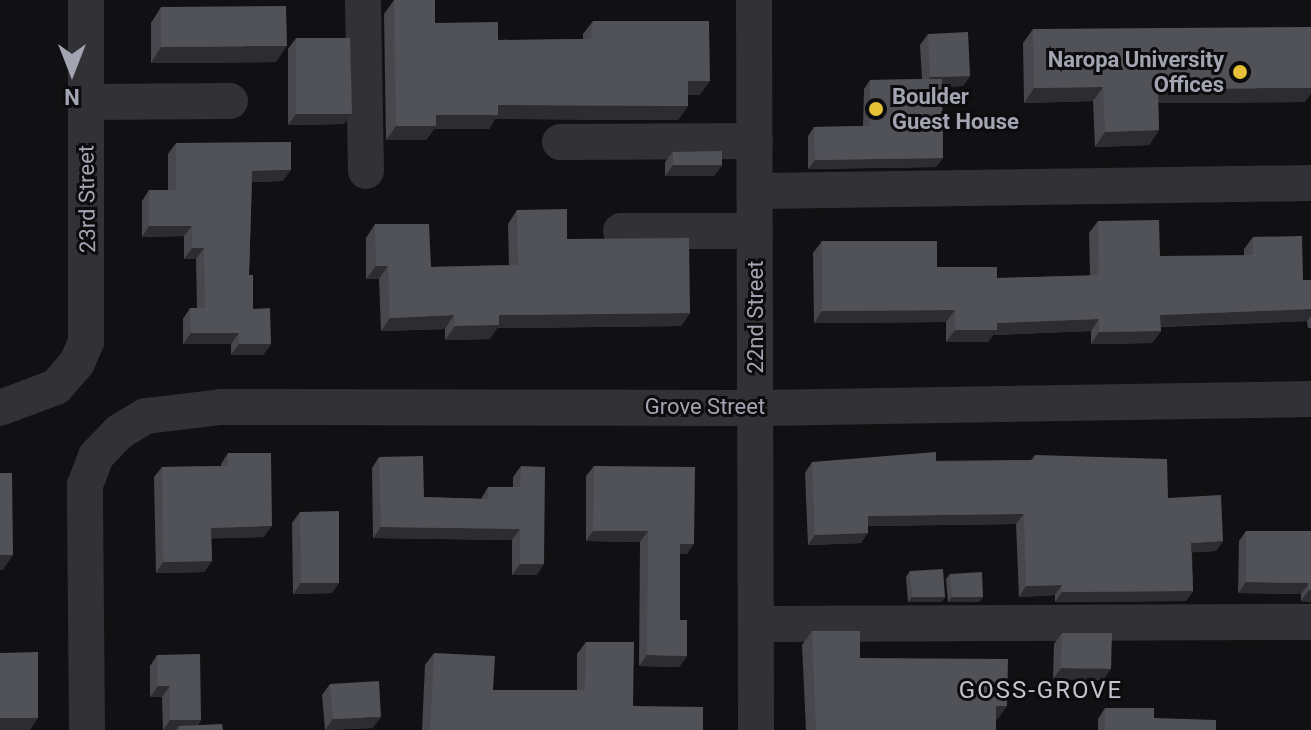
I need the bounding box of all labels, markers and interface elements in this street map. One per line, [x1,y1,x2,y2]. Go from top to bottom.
north arrow [32,32,112,112]
place label: Naropa University Offices [1048,46,1224,98]
marker: Naropa University Offices [1231,63,1249,81]
place label: Boulder Guest House [892,83,1019,134]
text: N [64,84,80,109]
marker: Boulder Guest House [867,100,885,118]
street label: 23rd Street [73,145,101,253]
street label: 22nd Street [743,261,769,373]
street label: Grove Street [645,394,765,420]
district label: GOSS-GROVE [959,677,1123,705]

